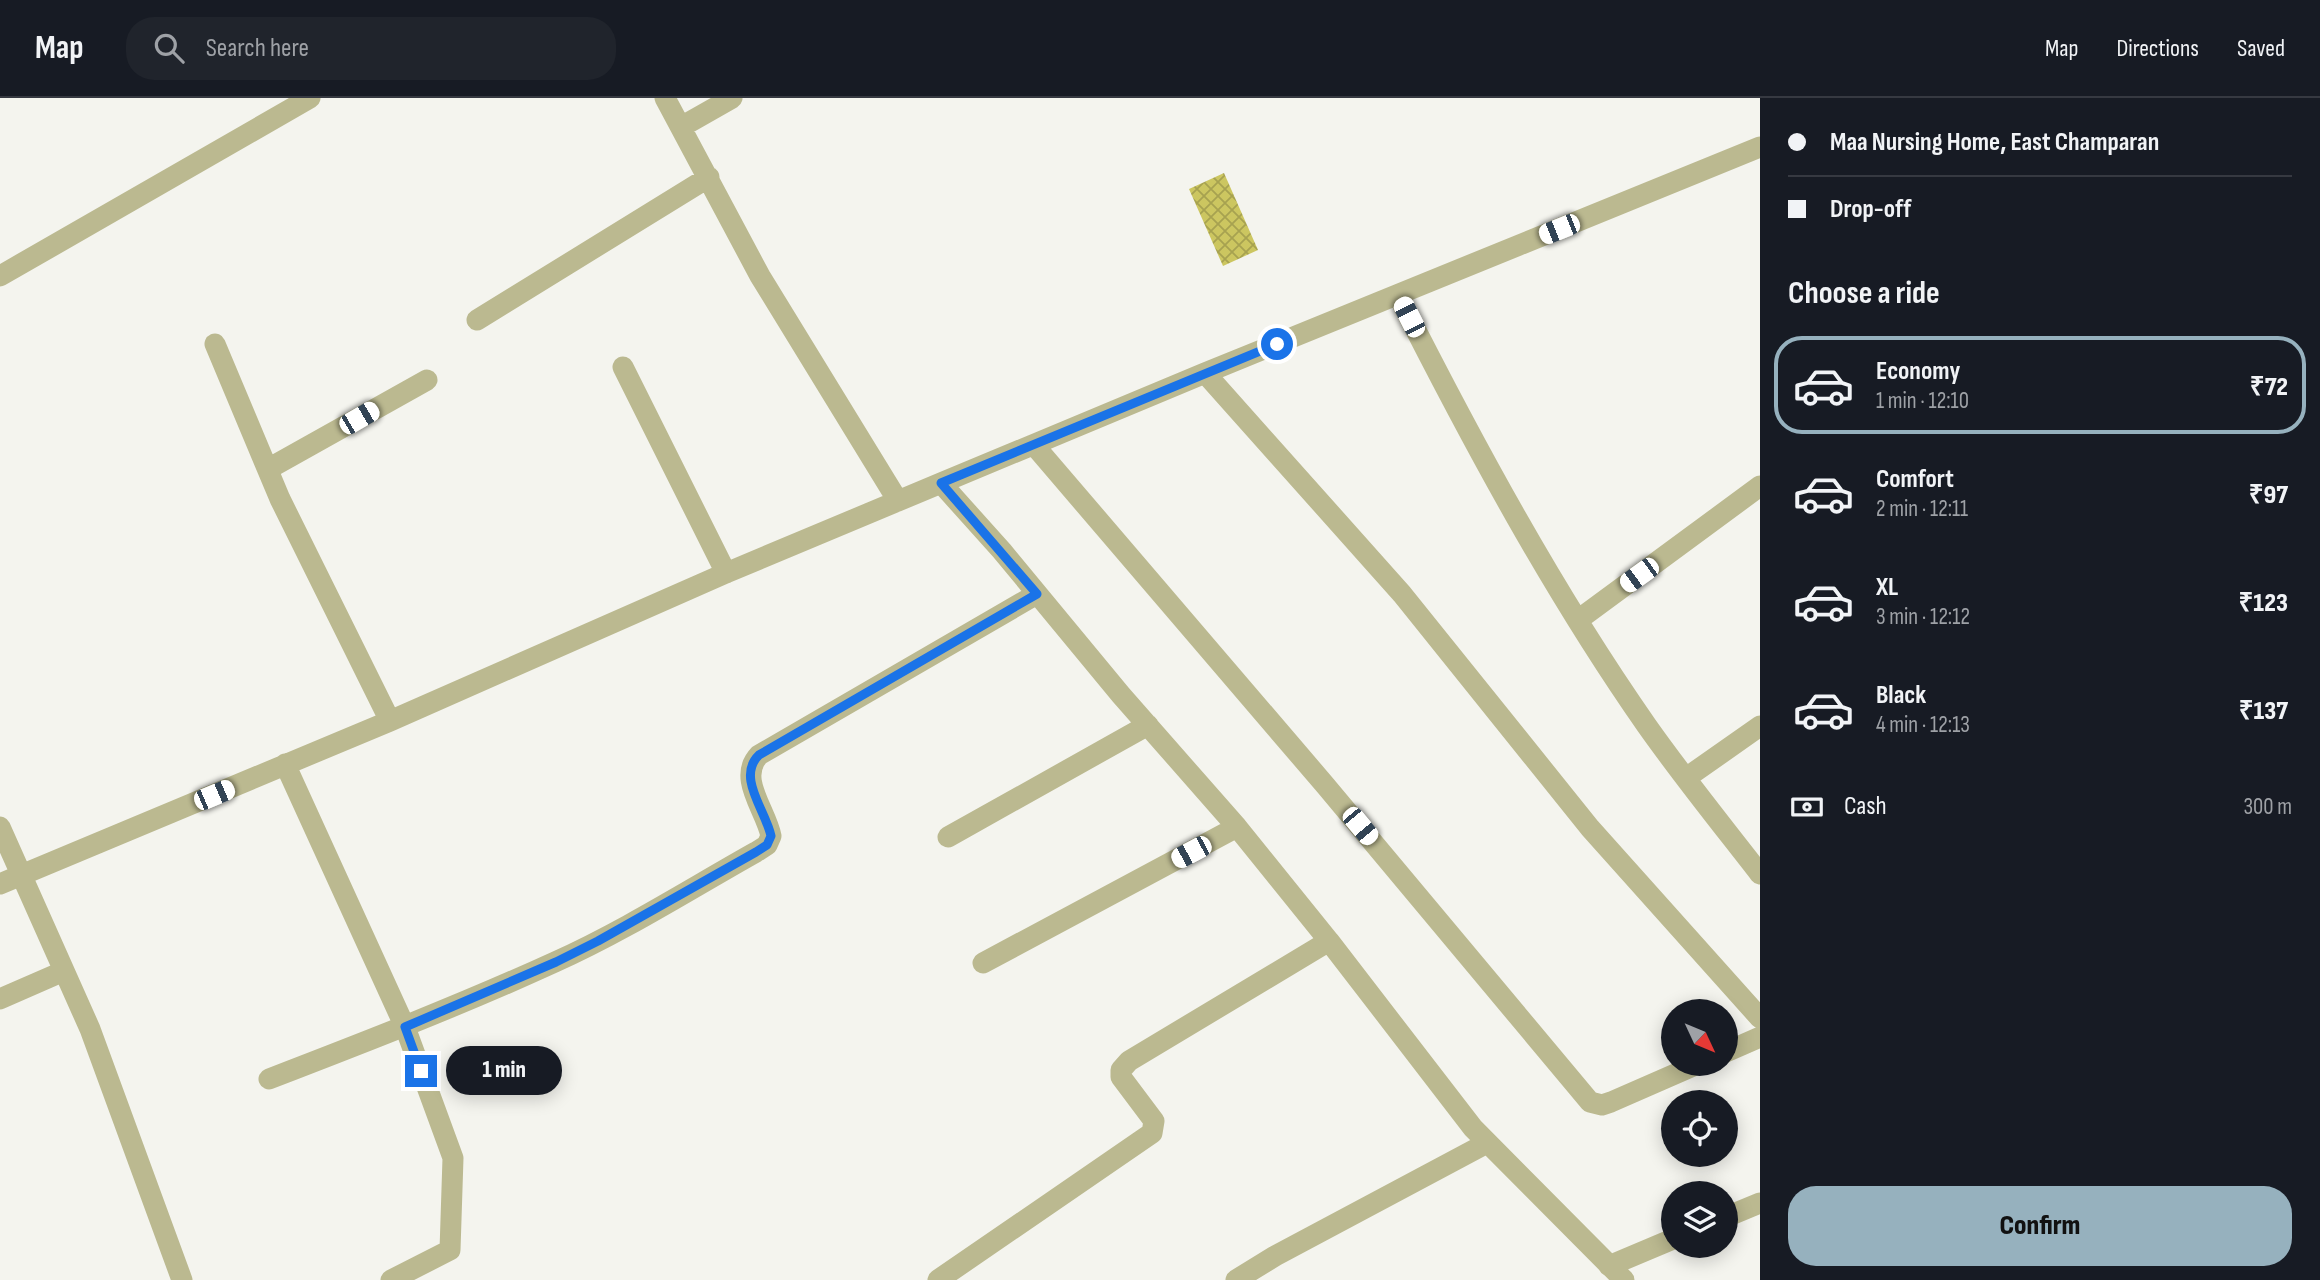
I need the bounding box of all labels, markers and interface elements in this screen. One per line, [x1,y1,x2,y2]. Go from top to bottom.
search box [126,17,616,80]
text: Map [35,28,84,68]
icon: search [150,29,188,67]
text: Search here [206,33,309,64]
text: Map [2045,34,2078,63]
text: Directions [2116,34,2199,63]
text: Saved [2237,34,2285,63]
text: Maa Nursing Home, East Champaran [1830,127,2159,158]
text: Drop-off [1830,194,1911,225]
car [1536,211,1583,247]
text: Choose a ride [1788,274,1940,313]
car [1391,294,1428,340]
route start [1261,328,1293,360]
icon: car [1792,354,1855,417]
text: Economy [1876,356,1960,387]
text: ₹72 [2250,372,2288,403]
text: 1 min · 12:10 [1876,387,1969,415]
car [336,398,383,438]
icon: car [1792,462,1855,525]
text: Comfort [1876,464,1954,495]
text: ₹97 [2249,480,2288,511]
text: 2 min · 12:11 [1876,495,1968,523]
car [1616,554,1663,596]
icon: car [1792,570,1855,633]
text: XL [1876,572,1898,603]
text: ₹123 [2238,588,2288,619]
text: 3 min · 12:12 [1876,603,1970,631]
icon: car [1792,678,1855,741]
text: Black [1876,680,1926,711]
text: ₹137 [2239,696,2288,727]
text: 4 min · 12:13 [1876,711,1970,739]
car [191,777,238,813]
icon: cash [1788,788,1826,826]
text: Cash [1844,791,1887,822]
text: 300 m [2243,793,2292,821]
car [1339,803,1382,849]
car [1168,833,1215,871]
north arrow [1661,999,1738,1076]
map controls [1661,999,1738,1258]
callout: 1 min [446,1046,561,1096]
route end [405,1055,437,1087]
text: 1 min [482,1056,526,1084]
button: locate [1661,1090,1738,1167]
button: layers [1661,1181,1738,1258]
button: Confirm [1788,1186,2292,1266]

